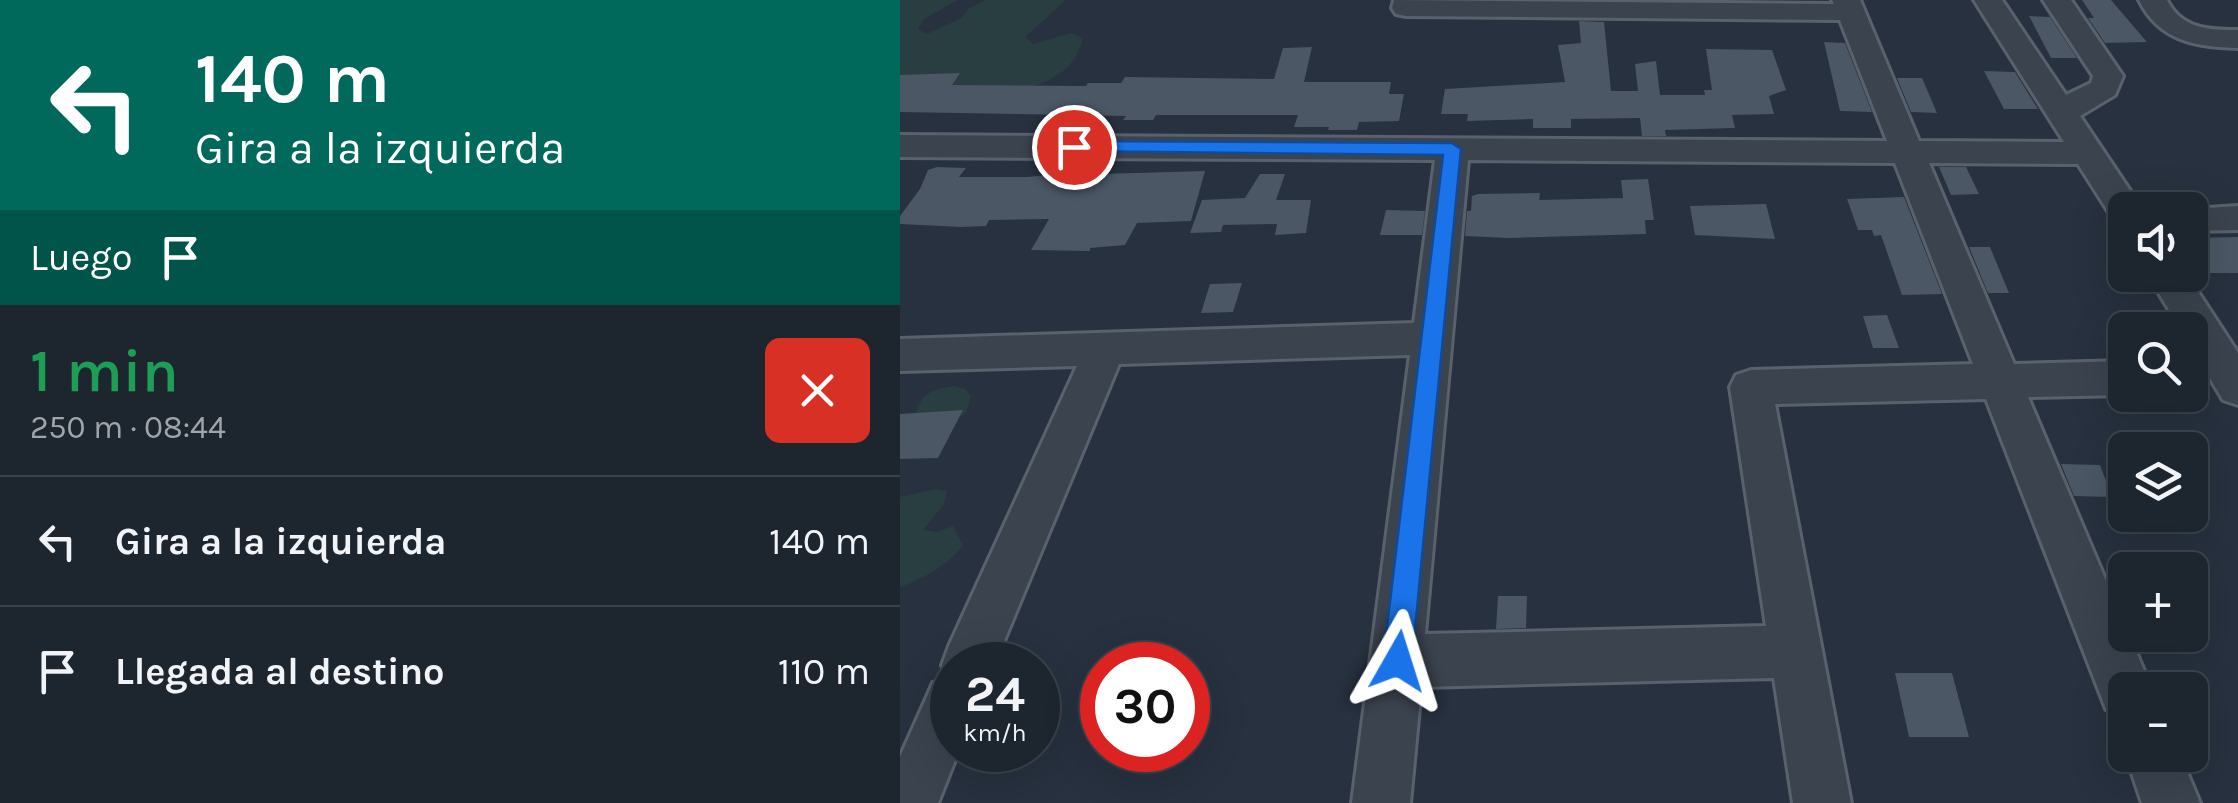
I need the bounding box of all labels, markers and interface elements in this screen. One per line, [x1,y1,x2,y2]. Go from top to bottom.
text: 140 m [195,38,390,120]
icon: left [30,40,160,170]
pin [1032,105,1117,190]
icon: arrive [1047,120,1102,175]
text: Gira a la izquierda [195,122,565,174]
map controls [2108,192,2208,772]
button: sound [2108,192,2208,292]
icon: arrive [153,230,208,285]
text: Luego [30,235,133,280]
button: search [2108,312,2208,412]
text: 1 min [30,336,179,406]
button: close [765,338,870,443]
text: 250 m · 08:44 [30,409,226,446]
button: layers [2108,432,2208,532]
icon: left [30,514,85,569]
text: Gira a la izquierda [115,519,447,564]
text: 140 m [769,519,870,564]
button: + [2108,552,2208,652]
position arrow [1346,609,1450,713]
speed limit sign: 30 [1080,642,1210,772]
icon: arrive [30,644,85,699]
text: Llegada al destino [115,649,445,694]
text: 110 m [778,649,870,694]
text: 24 [965,665,1025,724]
button: − [2108,672,2208,772]
text: km/h [963,718,1027,747]

